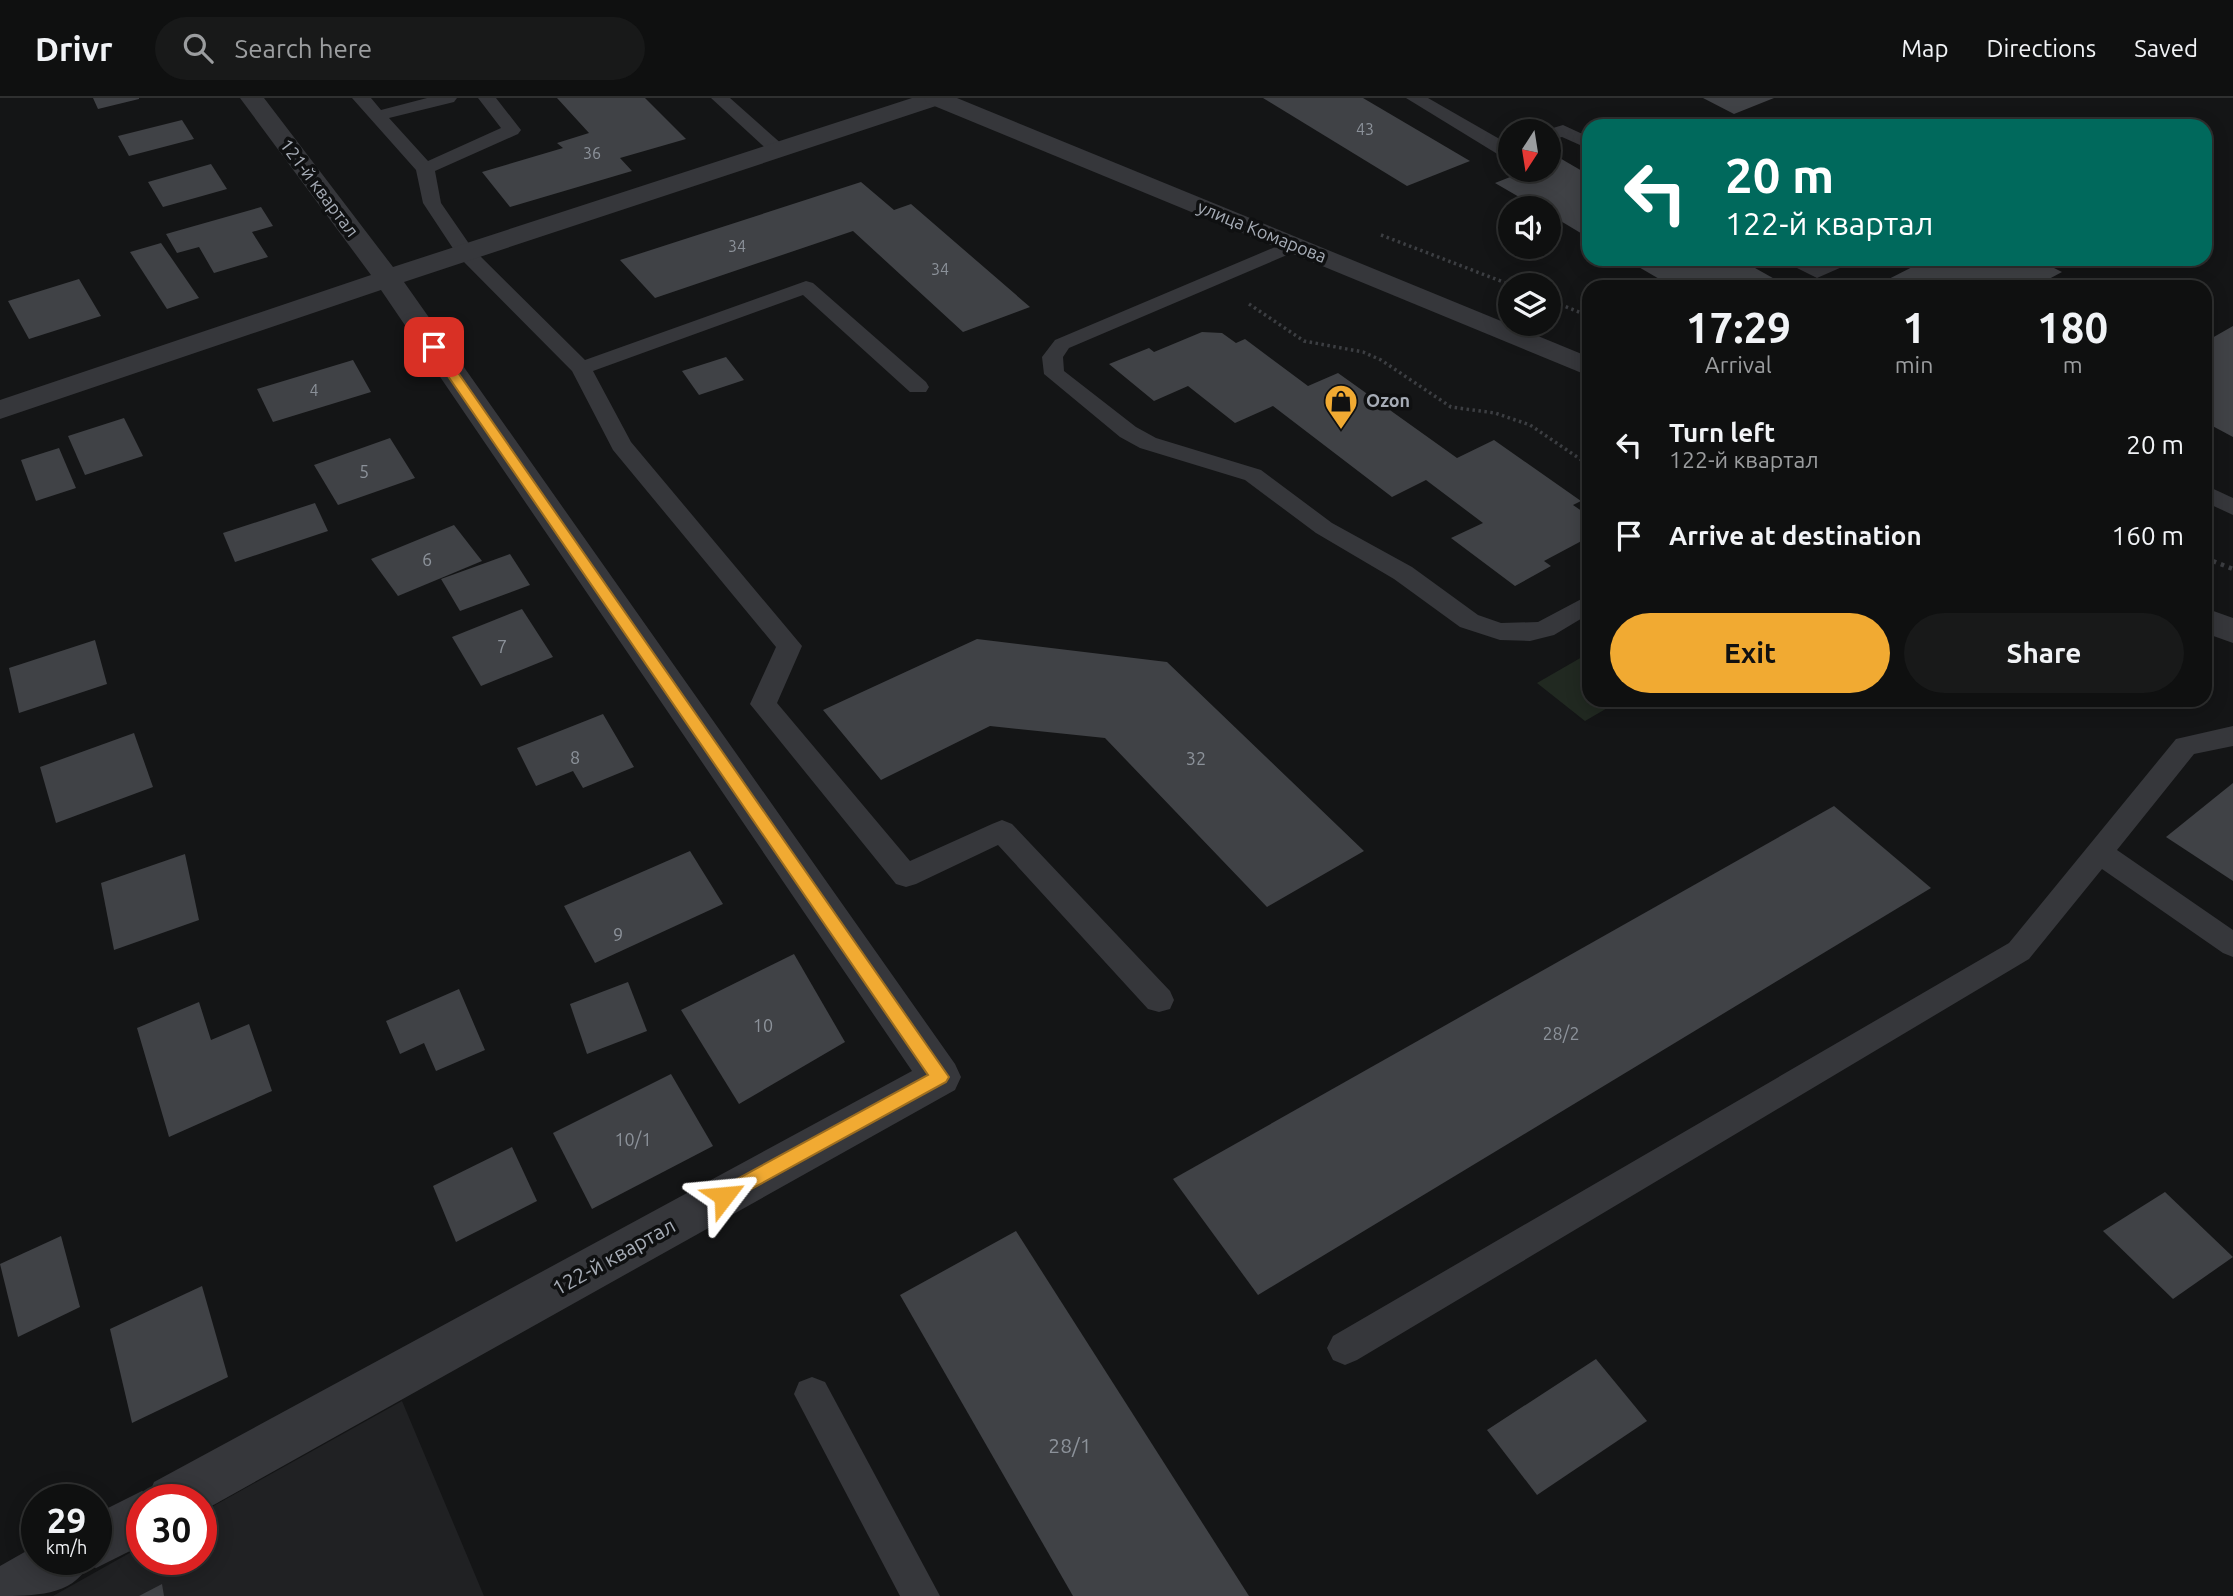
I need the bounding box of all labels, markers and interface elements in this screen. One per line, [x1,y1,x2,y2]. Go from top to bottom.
search box [155,17,645,80]
icon: search [179,29,217,67]
text: Drivr [35,30,113,67]
text: Search here [235,34,372,63]
text: Map [1901,35,1948,62]
text: Directions [1986,35,2096,62]
text: Saved [2134,35,2198,62]
north arrow [1498,119,1561,182]
map controls [1498,119,1561,336]
house number: 43 [1356,120,1374,138]
street label: 121-й квартал [277,135,363,240]
house number: 36 [583,144,601,162]
icon: left [1610,147,1701,238]
text: 20 m [1725,147,1834,202]
street label: улица Комарова [1195,196,1330,266]
button: sound [1498,196,1561,259]
text: 122-й квартал [1725,205,1933,241]
house number: 34 [728,237,746,255]
house number: 34 [931,260,949,278]
button: layers [1498,273,1561,336]
text: 17:29 [1686,304,1791,351]
text: 1 [1902,304,1926,351]
text: 180 [2037,304,2108,351]
pin [404,317,464,377]
icon: arrive [415,328,453,366]
text: Arrival [1705,352,1772,377]
text: min [1895,352,1933,377]
text: m [2063,352,2083,377]
house number: 4 [309,381,319,399]
shop icon: Ozon [1322,382,1360,431]
place label: Ozon [1366,390,1410,410]
text: Turn left [1669,418,1775,447]
icon: left [1610,426,1648,464]
text: 20 m [2126,430,2184,459]
text: 122-й квартал [1669,447,1819,472]
house number: 5 [359,461,369,481]
icon: arrive [1610,517,1648,555]
text: Arrive at destination [1669,521,1922,550]
text: 160 m [2112,521,2184,550]
house number: 6 [422,549,432,569]
button: Exit [1610,613,1890,693]
button: Share [1904,613,2184,693]
house number: 7 [497,636,507,656]
house number: 8 [570,747,580,767]
house number: 32 [1186,748,1206,768]
house number: 9 [613,924,623,944]
house number: 10 [753,1015,773,1035]
house number: 28/2 [1542,1023,1580,1043]
house number: 10/1 [614,1129,652,1149]
position arrow [687,1159,761,1233]
street label: 122-й квартал [548,1212,679,1300]
house number: 28/1 [1048,1433,1092,1457]
speed limit sign: 30 [126,1484,217,1575]
text: 29 [47,1500,86,1540]
text: km/h [46,1537,87,1557]

